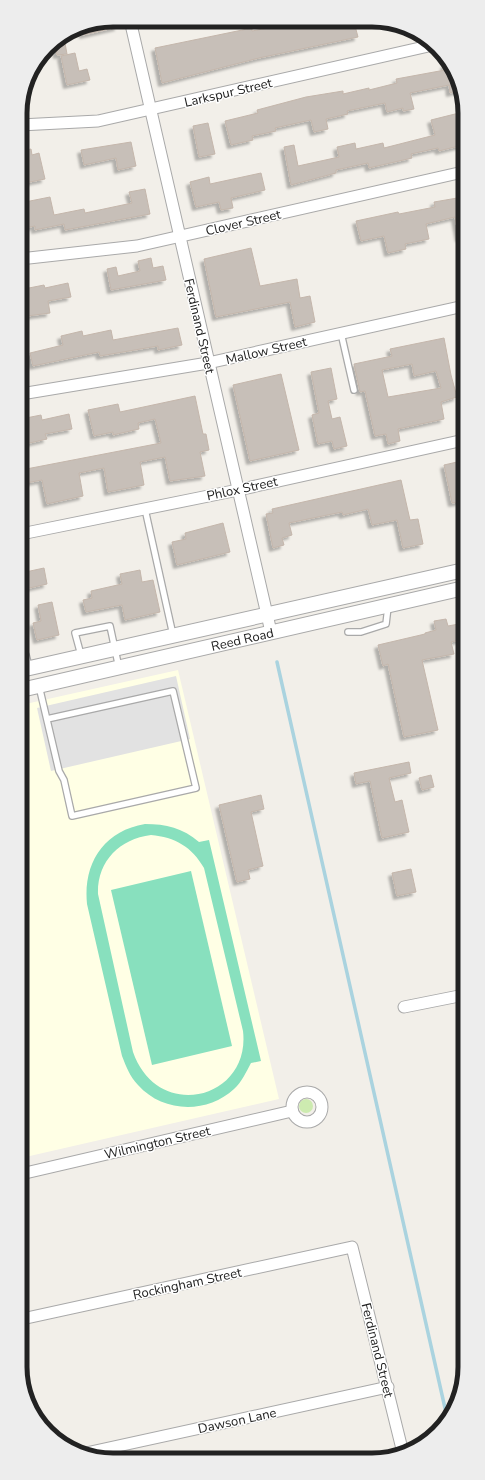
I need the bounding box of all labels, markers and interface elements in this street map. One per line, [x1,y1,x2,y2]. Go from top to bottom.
street label: Larkspur Street [183,74,274,112]
street label: Clover Street [204,205,283,240]
street label: Ferdinand Street [179,277,219,376]
street label: Mallow Street [224,333,309,369]
street label: Phlox Street [205,473,280,505]
street label: Reed Road [209,624,275,656]
street label: Wilmington Street [102,1122,212,1164]
street label: Rockingham Street [131,1264,244,1304]
street label: Ferdinand Street [357,1301,398,1400]
street label: Dawson Lane [196,1404,278,1438]

